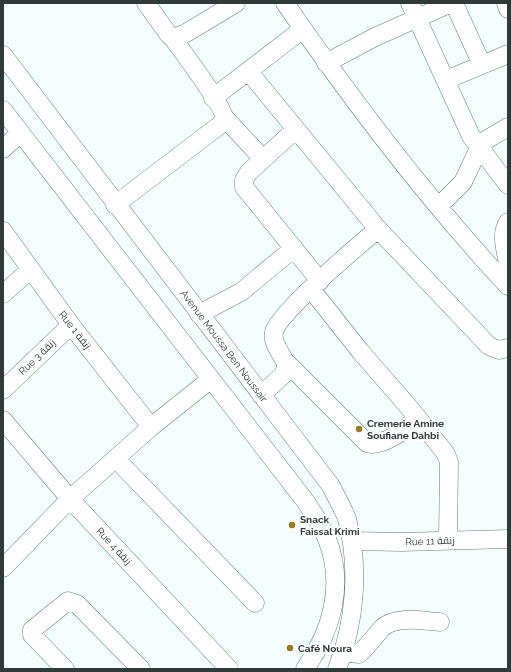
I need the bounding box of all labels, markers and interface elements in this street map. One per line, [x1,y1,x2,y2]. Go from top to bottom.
street label: Avenue Moussa Ben Noussair [178,288,270,404]
street label: Rue 1 زنقة [57,309,93,351]
street label: Rue 3 زنقة [17,337,57,377]
place label: Cremerie Amine Soufiane Dahbi [367,418,444,441]
marker: Cremerie Amine Soufiane Dahbi [354,424,364,434]
place label: Snack Faissal Krimi [300,514,360,537]
marker: Snack Faissal Krimi [287,520,297,530]
street label: Rue 4 زنقة [94,525,134,567]
street label: Rue 11 زنقة [405,535,455,547]
marker: Café Noura [285,643,295,653]
place label: Café Noura [298,643,352,654]

